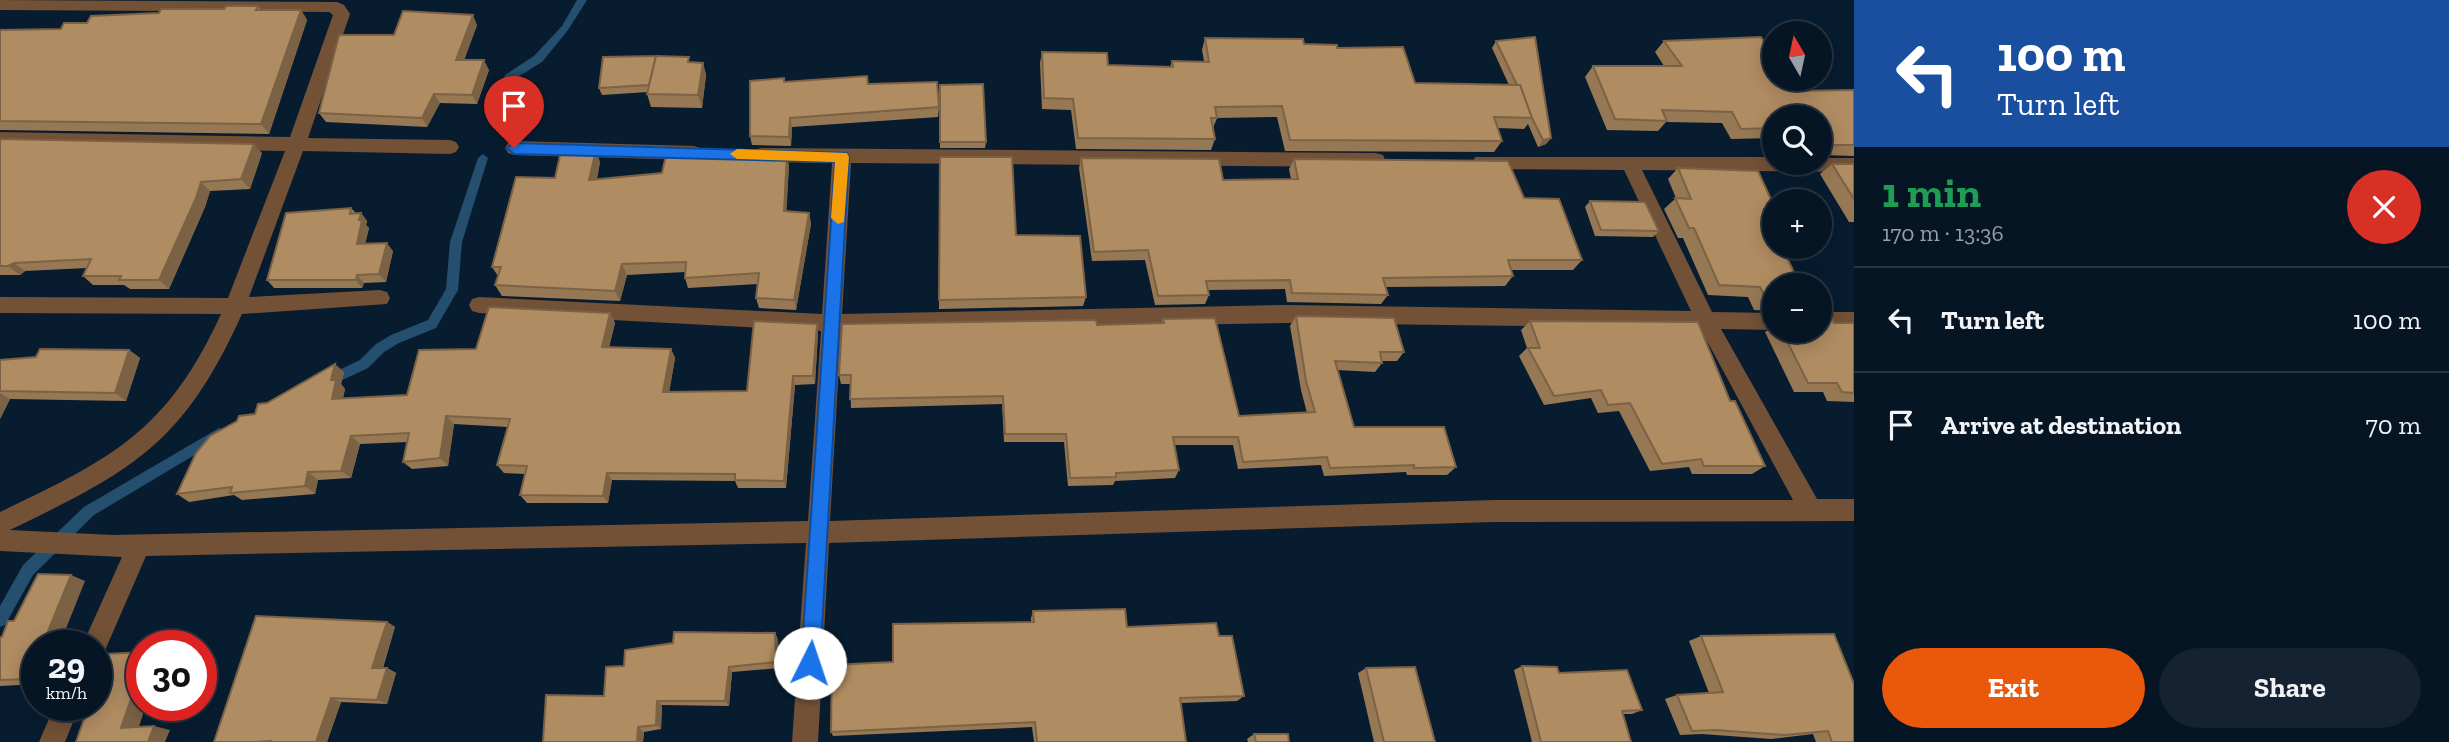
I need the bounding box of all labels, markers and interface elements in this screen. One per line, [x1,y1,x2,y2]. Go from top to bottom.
north arrow [1762,21,1832,91]
map controls [1762,21,1832,343]
text: 100 m [1997,25,2125,84]
icon: left [1882,28,1973,119]
pin [484,76,544,148]
text: Turn left [1997,85,2119,123]
icon: arrive [495,87,533,125]
button: search [1762,105,1832,175]
text: 1 min [1882,167,1981,218]
button: close [2347,170,2421,244]
button: + [1762,189,1832,259]
text: 170 m · 13:36 [1882,219,2004,247]
button: − [1762,273,1832,343]
icon: left [1882,301,1920,339]
text: Turn left [1941,304,2044,336]
text: 100 m [2353,304,2421,336]
icon: arrive [1882,406,1920,444]
text: Arrive at destination [1941,409,2181,441]
text: 70 m [2365,409,2421,441]
position arrow [773,626,847,700]
speed limit sign: 30 [126,630,217,721]
text: 29 [48,645,85,687]
button: Exit [1882,648,2145,728]
button: Share [2159,648,2421,728]
text: km/h [46,682,87,704]

